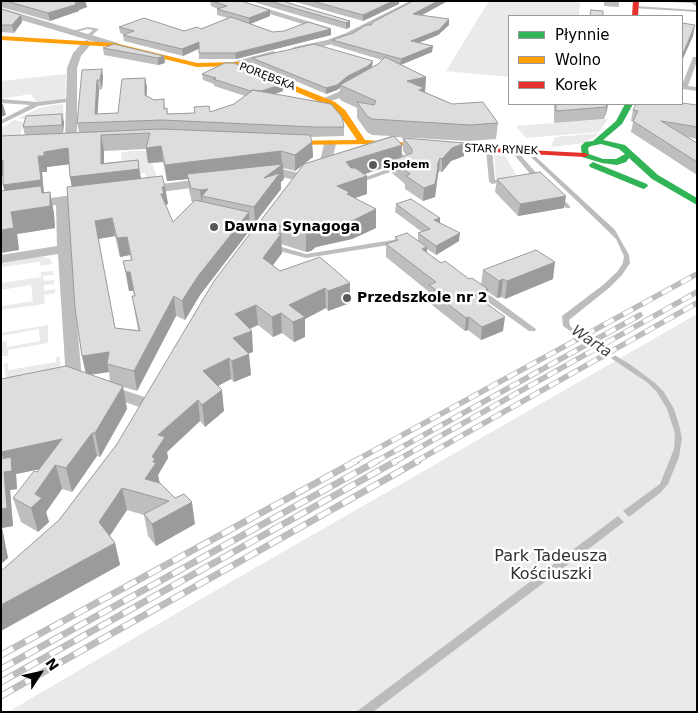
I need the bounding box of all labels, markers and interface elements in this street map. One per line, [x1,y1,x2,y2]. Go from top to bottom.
legend [508,15,683,105]
text: Płynnie [555,26,610,44]
text: Wolno [555,51,601,69]
street label: PORĘBSKA [237,60,297,94]
text: Korek [555,76,597,94]
street label: STARY RYNEK [464,142,538,158]
place label: Społem [383,158,429,172]
marker: Społem [367,159,379,171]
place label: Dawna Synagoga [224,219,360,235]
marker: Dawna Synagoga [208,221,220,233]
place label: Przedszkole nr 2 [357,290,488,306]
marker: Przedszkole nr 2 [341,292,353,304]
water label: Warta [568,322,614,362]
park label: Park Tadeusza Kościuszki [494,547,608,585]
north arrow [15,648,65,698]
text: N [42,655,62,674]

